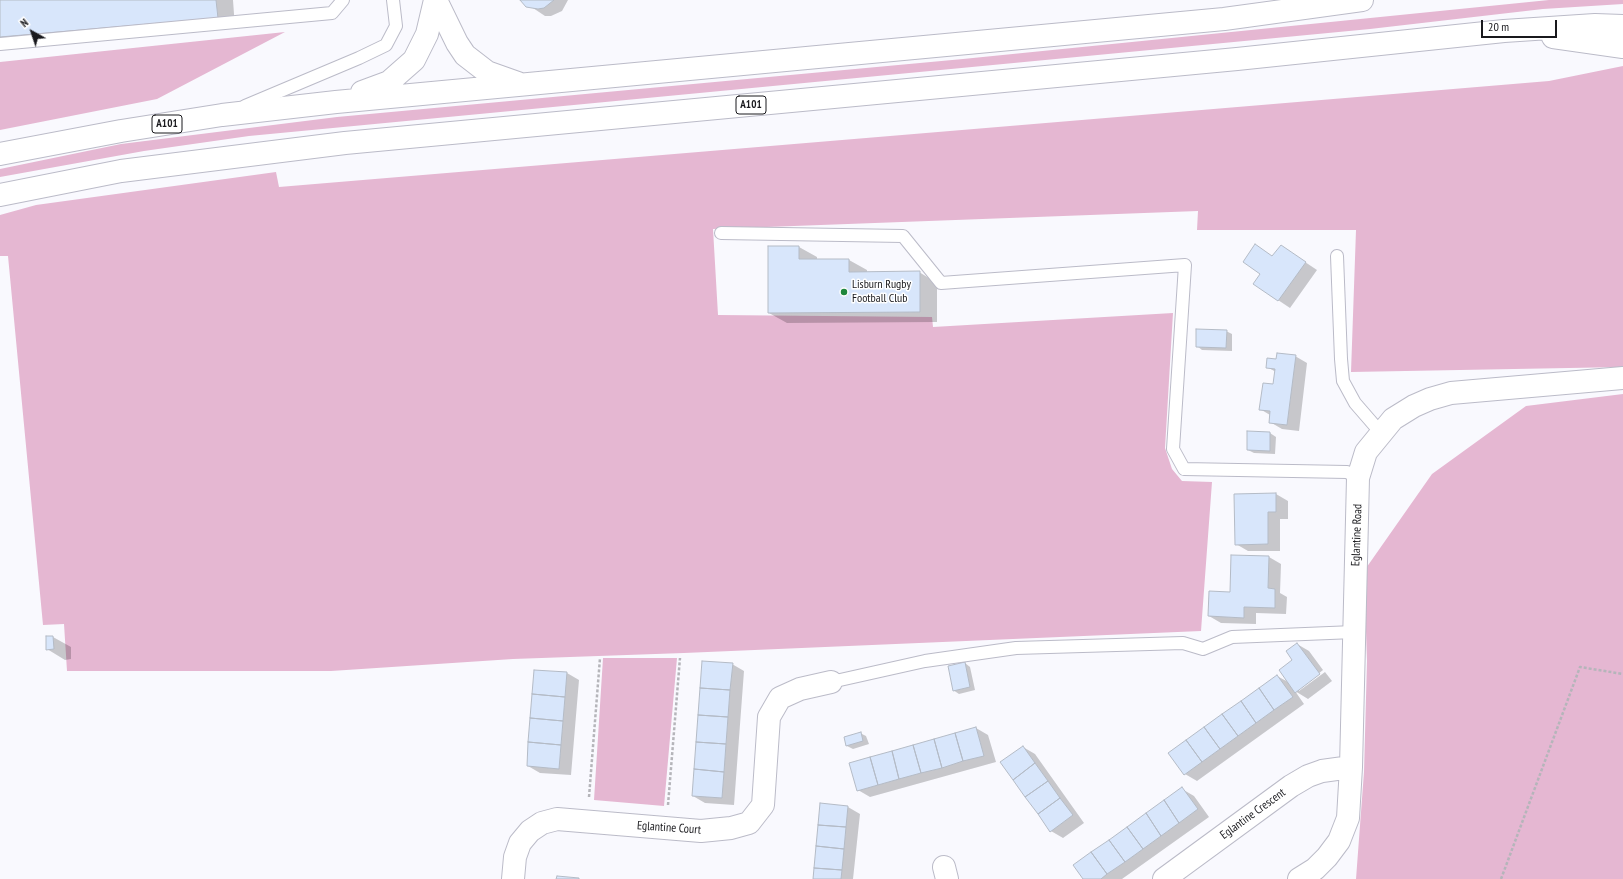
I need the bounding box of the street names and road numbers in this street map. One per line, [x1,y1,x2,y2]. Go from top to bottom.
road number: A101 [736,96,766,114]
road number: A101 [152,115,182,133]
street label: Eglantine Road [1349,504,1365,566]
street label: Eglantine Crescent [1218,786,1288,842]
street label: Eglantine Court [636,819,702,837]

